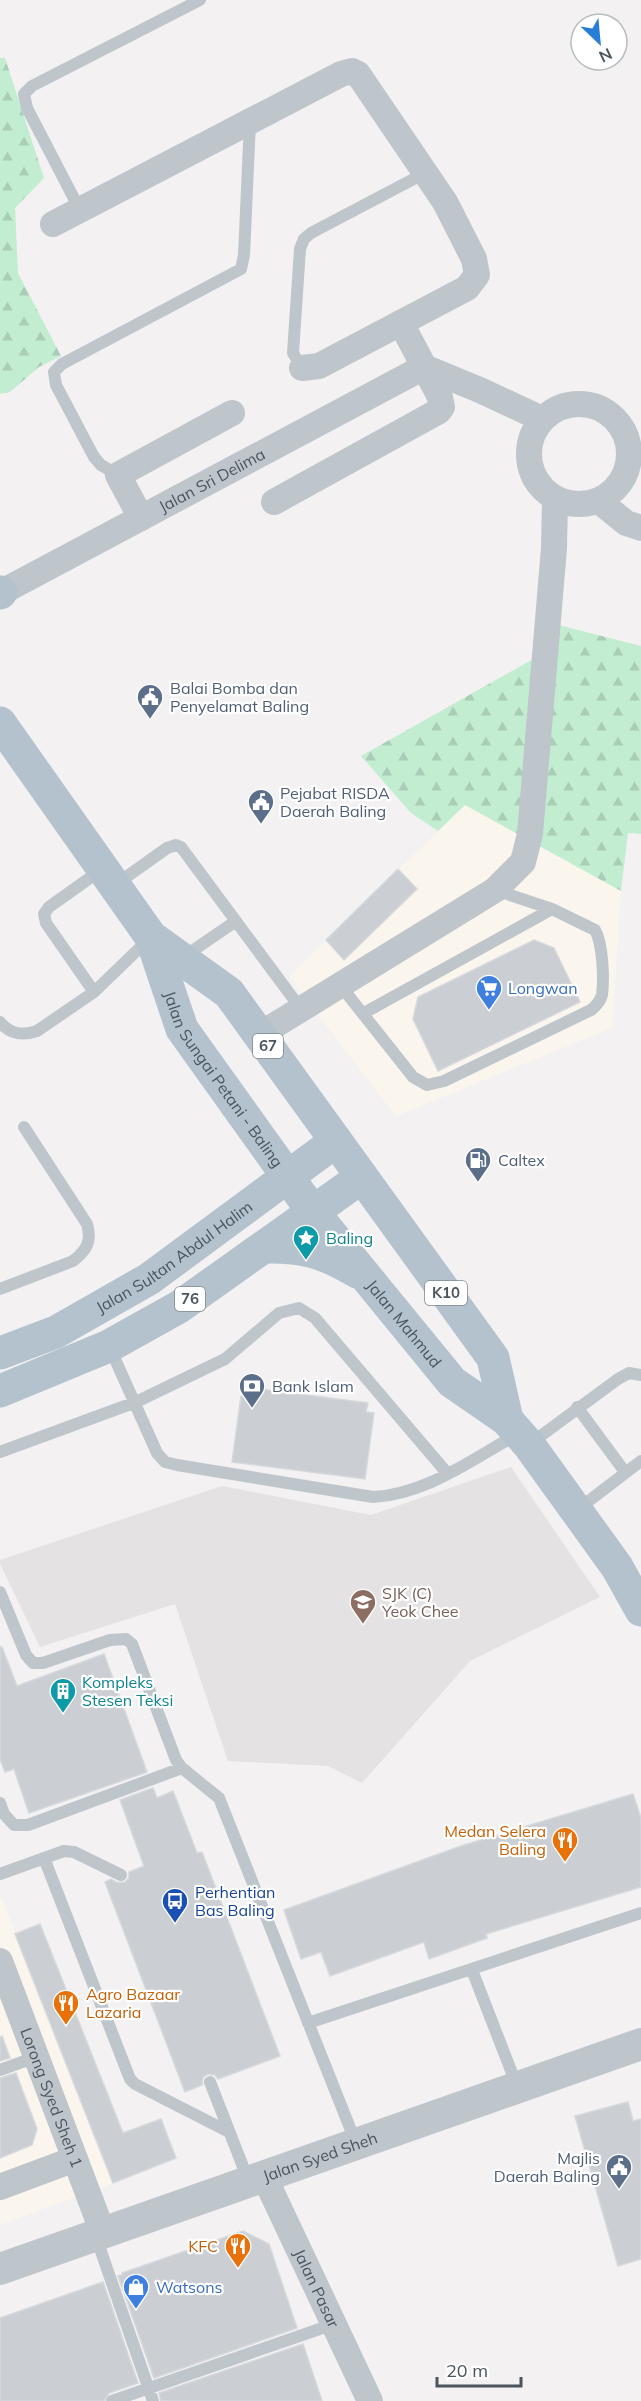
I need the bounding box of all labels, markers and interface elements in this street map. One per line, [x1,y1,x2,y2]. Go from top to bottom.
north arrow [569,12,629,72]
text: N [596,44,615,67]
street label: Jalan Sri Delima [155,444,268,517]
place label: Balai Bomba dan Penyelamat Baling [170,678,309,716]
public building icon: Balai Bomba dan Penyelamat Baling [135,682,165,720]
place label: Pejabat RISDA Daerah Baling [280,783,390,821]
public building icon: Pejabat RISDA Daerah Baling [246,787,276,825]
supermarket icon: Longwan [474,973,504,1011]
place label: Longwan [508,978,578,998]
street label: Jalan Sungai Petani - Baling [160,988,288,1171]
road number: 67 [253,1034,283,1058]
fuel station icon: Caltex [463,1145,493,1183]
place label: Caltex [498,1150,545,1170]
street label: Jalan Sultan Abdul Halim [92,1196,256,1317]
place icon: Baling [291,1223,321,1261]
place label: Baling [326,1228,373,1248]
street label: Jalan Mahmud [362,1275,446,1371]
road number: K10 [425,1281,467,1305]
road number: 76 [175,1287,205,1311]
bank icon: Bank Islam [237,1371,267,1409]
place label: Bank Islam [272,1376,354,1396]
place label: SJK (C) Yeok Chee [381,1583,458,1621]
school or university icon: SJK (C) Yeok Chee [348,1587,378,1625]
place label: Kompleks Stesen Teksi [82,1672,173,1710]
building icon: Kompleks Stesen Teksi [48,1676,78,1714]
place label: Medan Selera Baling [444,1821,546,1859]
restaurant icon: Medan Selera Baling [550,1825,580,1863]
place label: Perhentian Bas Baling [195,1882,275,1920]
bus stop icon: Perhentian Bas Baling [160,1886,190,1924]
place label: Agro Bazaar Lazaria [86,1984,180,2022]
restaurant icon: Agro Bazaar Lazaria [51,1988,81,2026]
street label: Lorong Syed Sheh 1 [16,2025,87,2170]
street label: Jalan Syed Sheh [260,2127,380,2186]
place label: Majlis Daerah Baling [494,2148,600,2186]
public building icon: Majlis Daerah Baling [604,2152,634,2190]
restaurant icon: KFC [223,2231,253,2269]
place label: KFC [188,2236,218,2256]
street label: Jalan Pasar [290,2246,344,2331]
shop icon: Watsons [121,2272,151,2310]
place label: Watsons [156,2277,223,2297]
scale bar [437,2350,521,2388]
text: 20 m [446,2359,488,2382]

